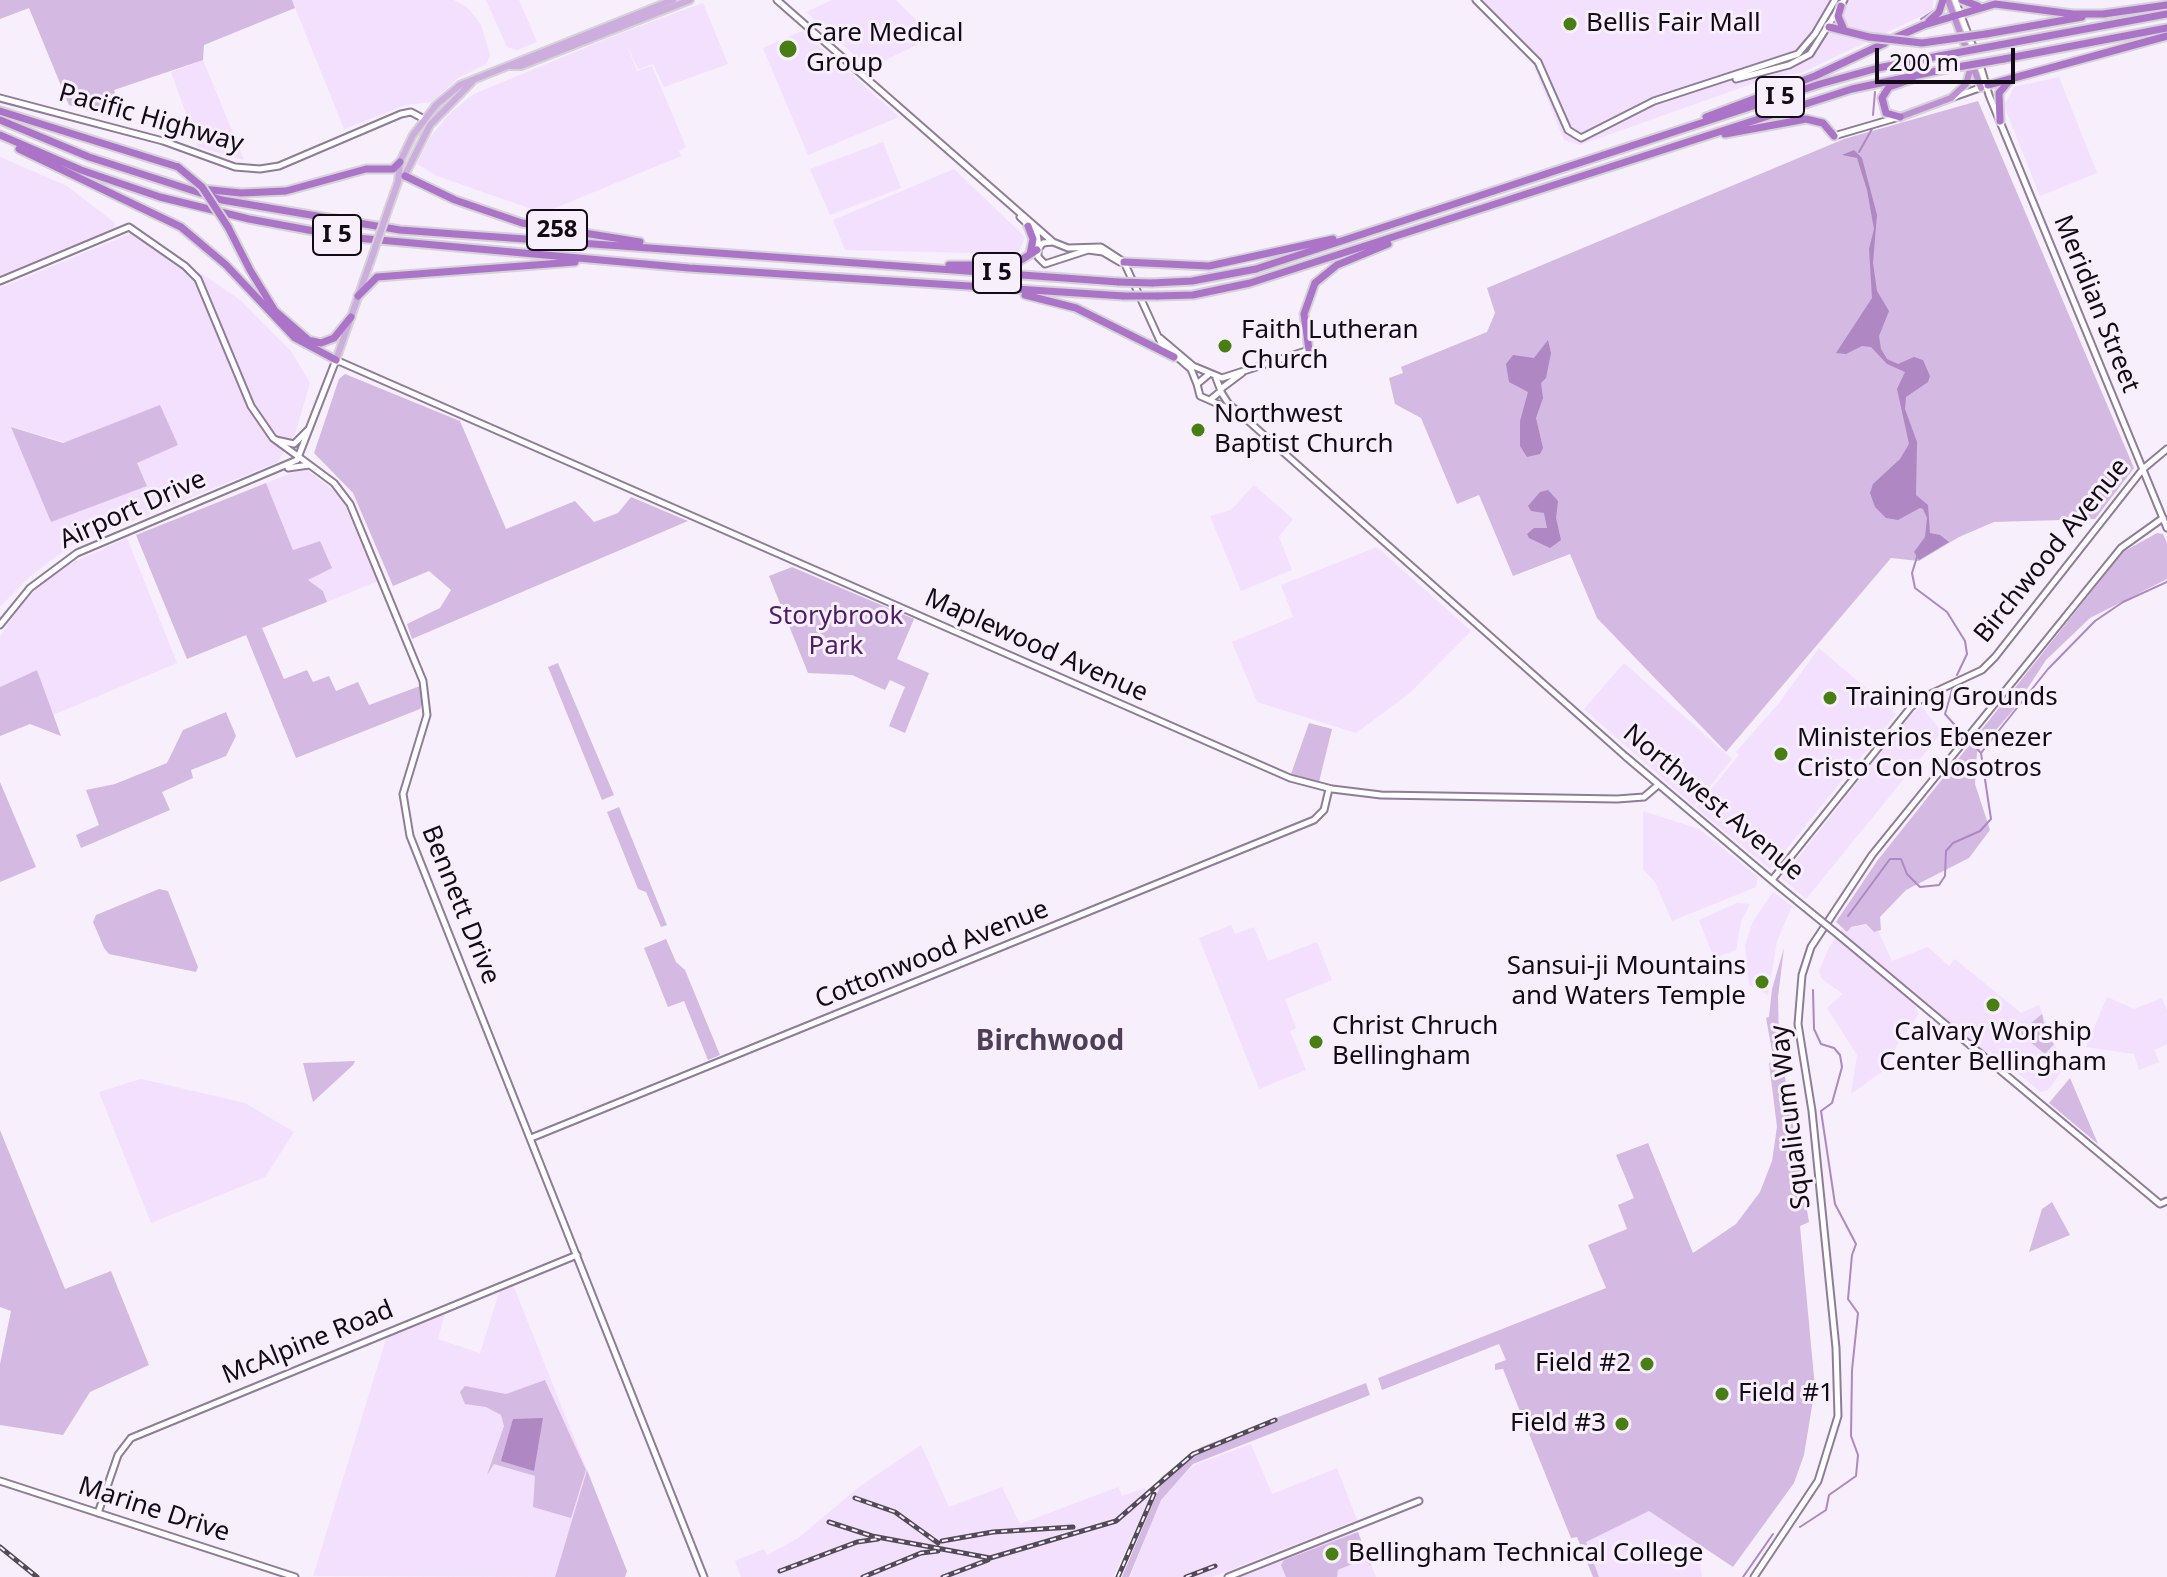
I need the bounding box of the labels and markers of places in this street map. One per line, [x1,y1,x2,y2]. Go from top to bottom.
place label: Bellis Fair Mall [1586,8,1761,40]
marker: Bellis Fair Mall [1561,15,1579,33]
place label: Care Medical Group [806,18,963,80]
marker: Care Medical Group [777,38,799,60]
place label: Faith Lutheran Church [1241,315,1419,376]
marker: Faith Lutheran Church [1216,337,1234,355]
place label: Northwest Baptist Church [1214,399,1394,460]
marker: Northwest Baptist Church [1189,421,1207,439]
place label: Training Grounds [1846,682,2058,714]
marker: Training Grounds [1821,689,1839,707]
place label: Ministerios Ebenezer Cristo Con Nosotros [1797,723,2052,784]
marker: Ministerios Ebenezer Cristo Con Nosotros [1772,745,1790,763]
place label: Sansui-ji Mountains and Waters Temple [1507,951,1746,1012]
marker: Sansui-ji Mountains and Waters Temple [1753,973,1771,991]
marker: Calvary Worship Center Bellingham [1984,996,2002,1014]
place label: Christ Chruch Bellingham [1332,1011,1498,1072]
place label: Calvary Worship Center Bellingham [1879,1017,2107,1078]
marker: Christ Chruch Bellingham [1307,1033,1325,1051]
place label: Field #2 [1535,1348,1631,1380]
marker: Field #2 [1638,1355,1656,1373]
place label: Field #1 [1738,1378,1834,1410]
marker: Field #1 [1713,1385,1731,1403]
place label: Field #3 [1510,1408,1606,1440]
marker: Field #3 [1613,1415,1631,1433]
place label: Bellingham Technical College [1348,1538,1704,1570]
marker: Bellingham Technical College [1323,1545,1341,1563]

